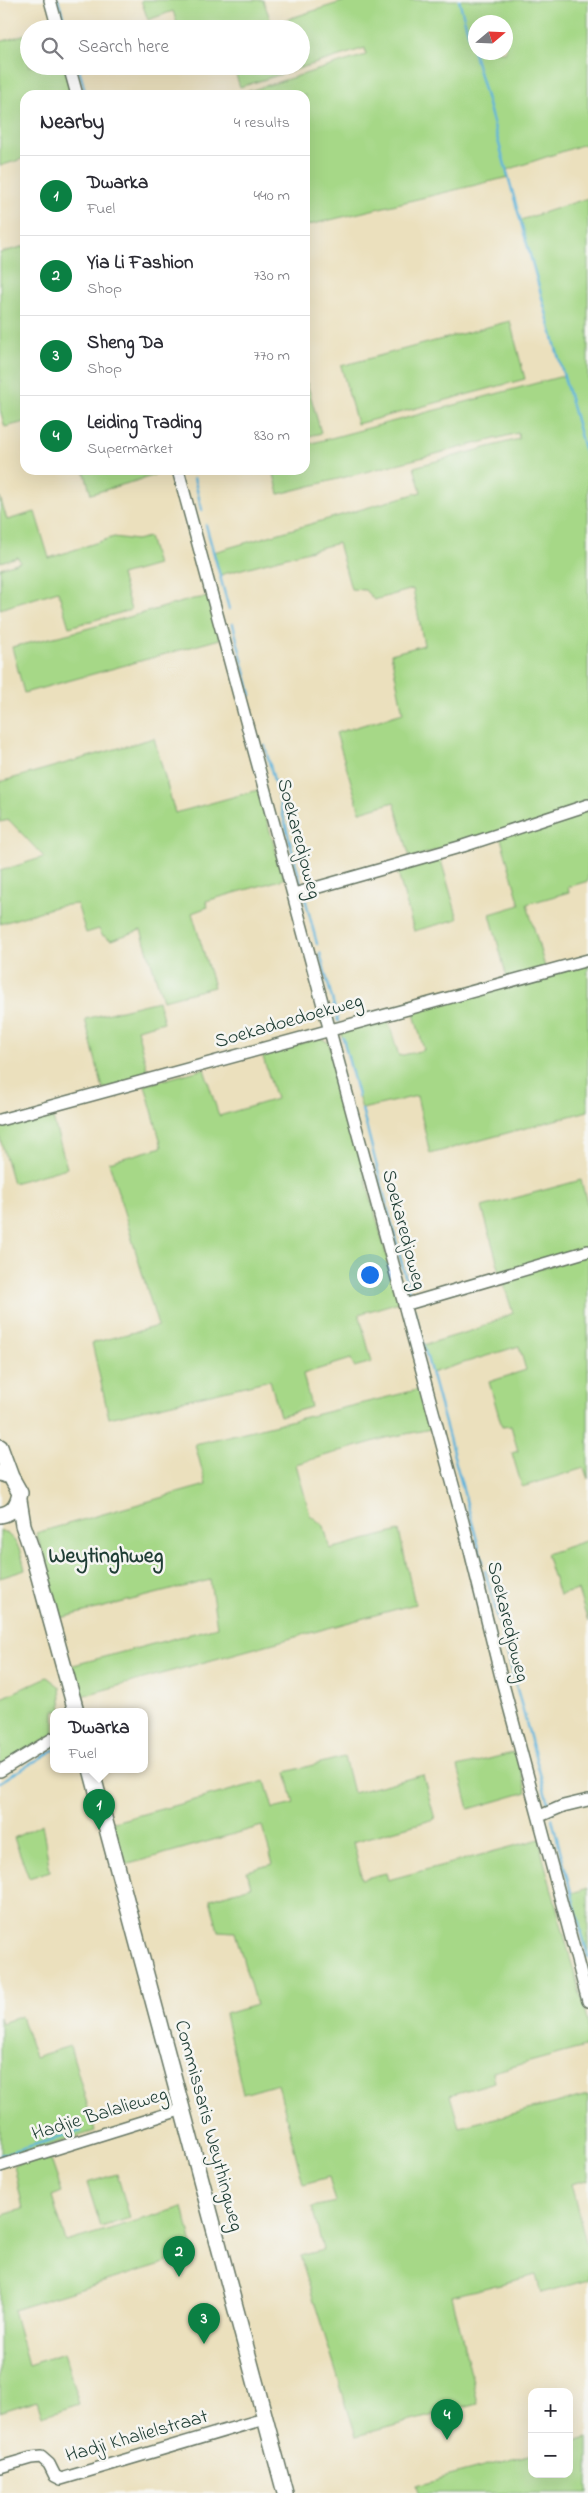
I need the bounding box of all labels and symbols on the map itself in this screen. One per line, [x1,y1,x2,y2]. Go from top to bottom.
north arrow [468,15,513,60]
street label: Soekaredjoweg [267,776,328,903]
street label: Soekadoedoekweg [212,987,367,1058]
street label: Soekaredjoweg [372,1167,433,1294]
your location [357,1262,383,1288]
district label: Weytinghweg [49,1541,164,1574]
street label: Soekaredjoweg [477,1559,536,1686]
pin: 1 [83,1789,115,1830]
street label: Commissaris Weythingweg [165,2017,250,2235]
street label: Hadjie Balalieweg [29,2081,172,2150]
pin: 2 [163,2236,195,2277]
pin: 3 [188,2303,220,2344]
pin: 4 [431,2399,463,2440]
street label: Hadji Khalielstraat [62,2403,212,2471]

